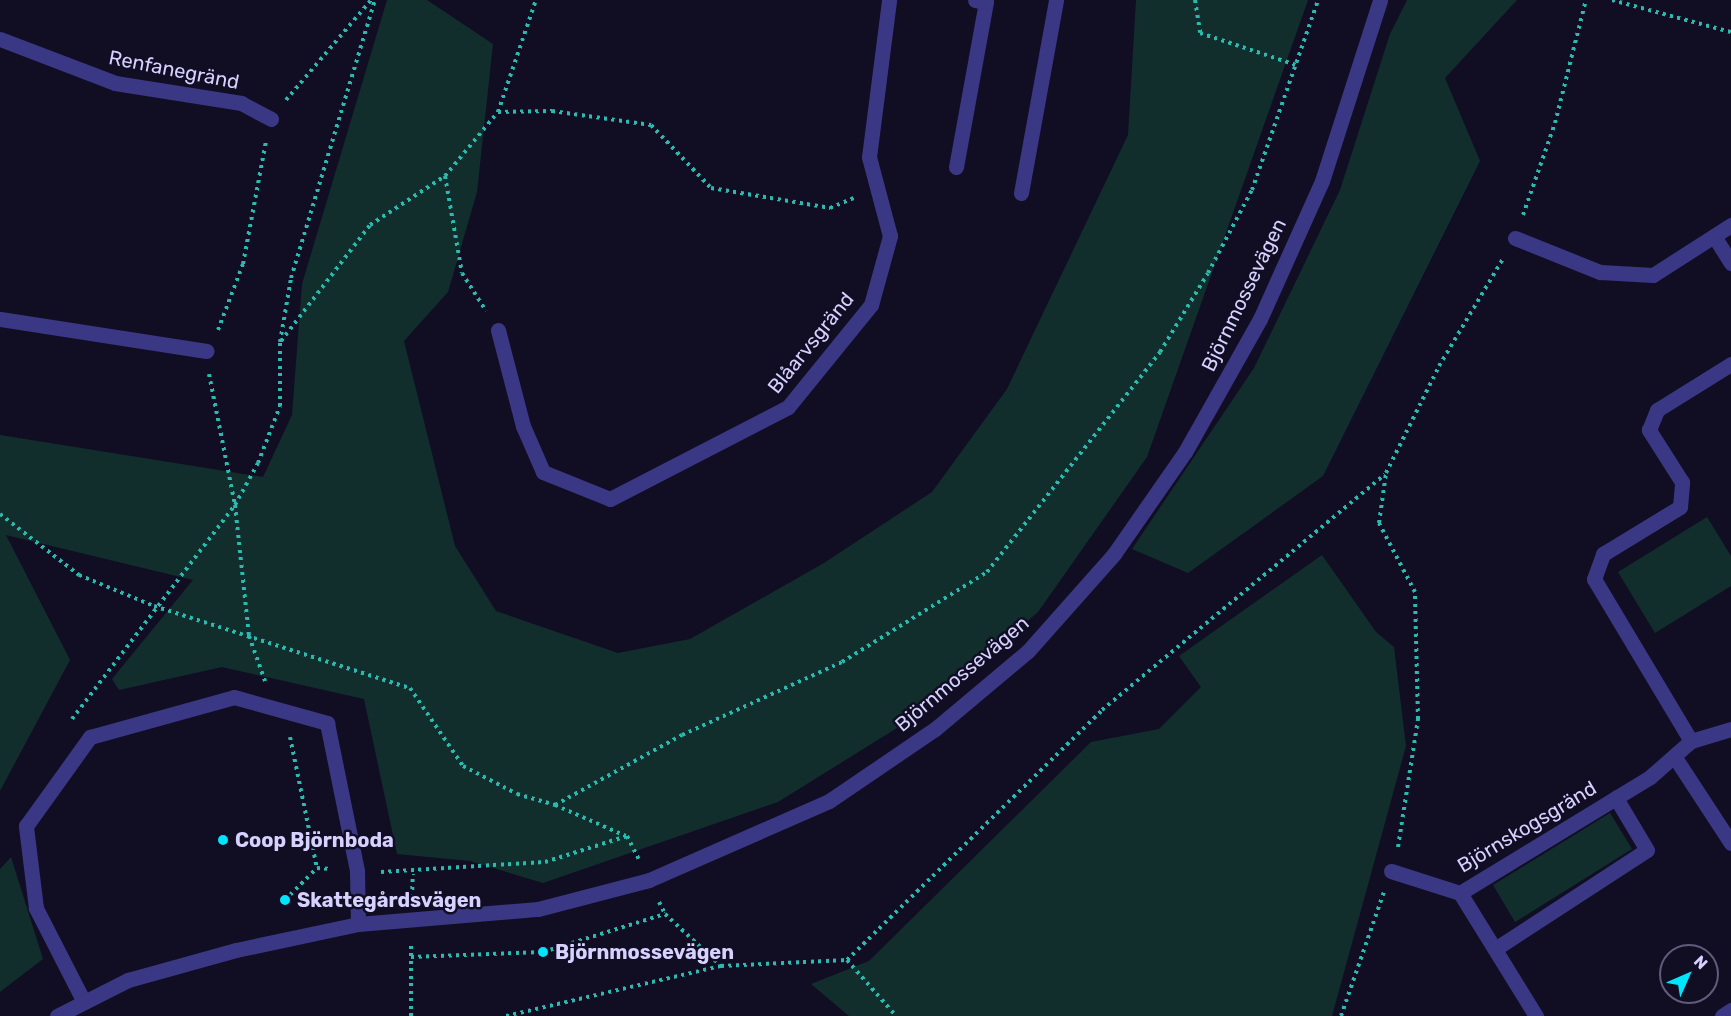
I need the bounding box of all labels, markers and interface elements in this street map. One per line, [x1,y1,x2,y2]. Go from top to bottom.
street label: Renfanegränd [107,46,241,94]
street label: Björnmossevägen [1197,215,1291,375]
street label: Blåarvsgränd [763,288,859,398]
street label: Björnmossevägen [890,611,1034,737]
street label: Björnskogsgränd [1453,776,1601,878]
place label: Coop Björnboda [235,828,394,852]
marker: Coop Björnboda [216,833,230,847]
place label: Skattegårdsvägen [297,888,481,912]
marker: Skattegårdsvägen [278,893,292,907]
place label: Björnmossevägen [555,940,734,964]
north arrow [1659,944,1719,1004]
marker: Björnmossevägen [536,945,550,959]
text: N [1690,952,1711,973]

